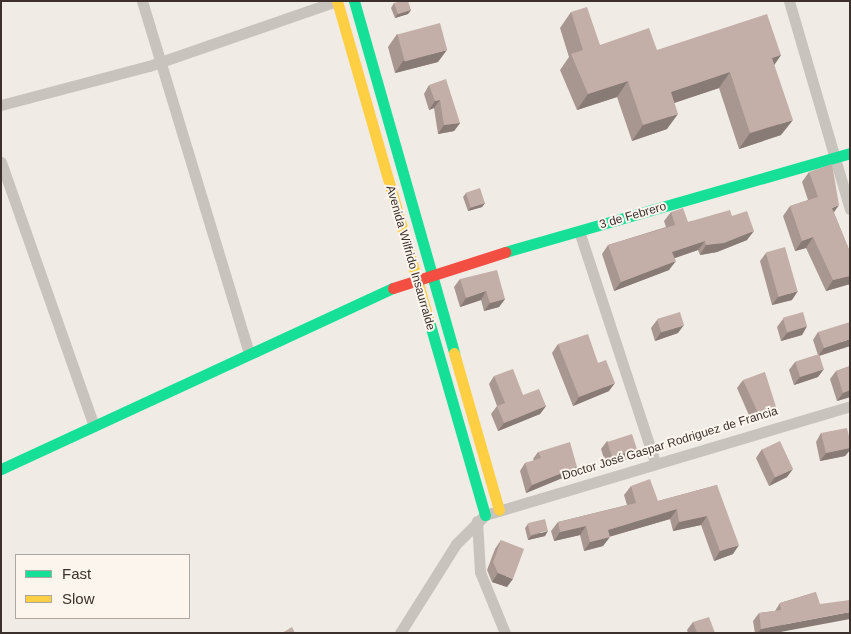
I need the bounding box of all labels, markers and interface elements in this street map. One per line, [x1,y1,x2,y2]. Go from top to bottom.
street label: Avenida Wilfrido Insaurralde [382,184,438,332]
street label: 3 de Febrero [598,200,668,232]
street label: Doctor José Gaspar Rodriguez de Francia [560,404,780,484]
legend [15,554,190,619]
text: Fast [62,565,91,582]
text: Slow [62,590,95,607]

